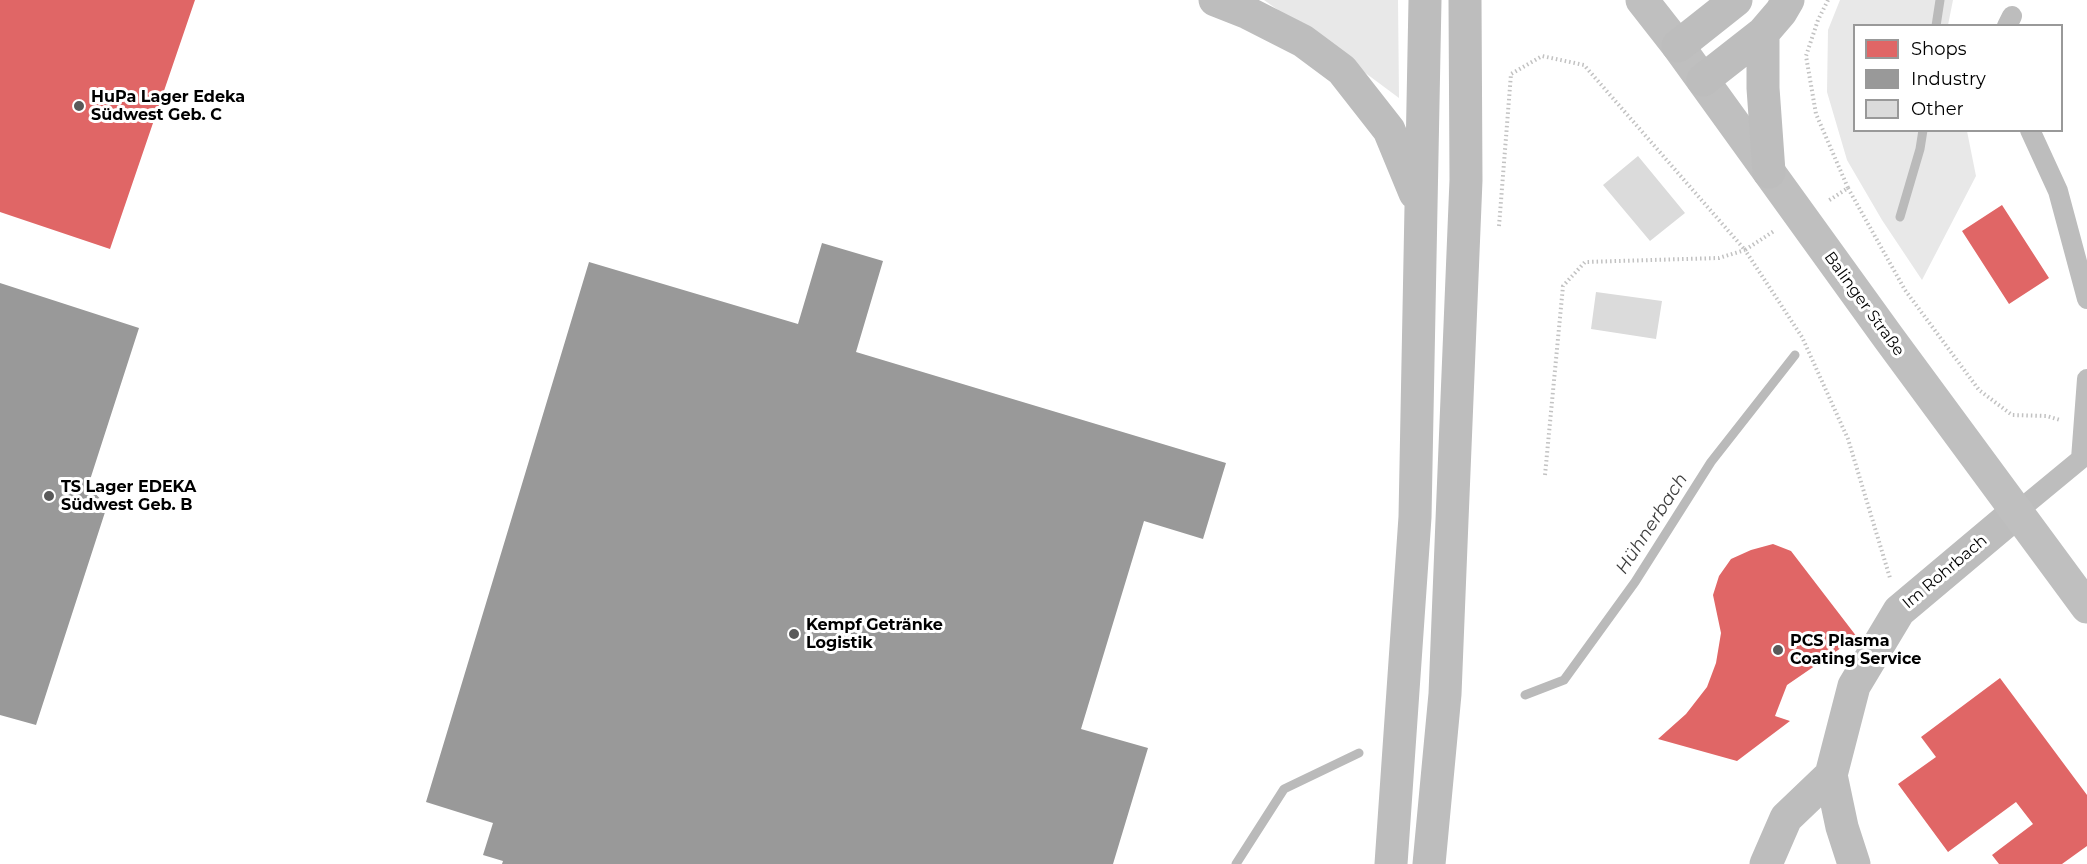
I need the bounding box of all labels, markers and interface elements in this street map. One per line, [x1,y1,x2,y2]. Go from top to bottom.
legend [1853,24,2063,132]
text: Shops [1911,38,1967,60]
text: Industry [1911,68,1986,90]
place label: HuPa Lager Edeka Südwest Geb. C [91,87,245,125]
text: Other [1911,98,1964,120]
marker: HuPa Lager Edeka Südwest Geb. C [72,99,86,113]
street label: Balinger Straße [1820,248,1908,360]
water label: Hühnerbach [1611,470,1693,578]
place label: TS Lager EDEKA Südwest Geb. B [61,477,196,515]
marker: TS Lager EDEKA Südwest Geb. B [42,489,56,503]
street label: Im Rohrbach [1899,531,1991,613]
place label: Kempf Getränke Logistik [806,615,943,653]
marker: Kempf Getränke Logistik [787,627,801,641]
place label: PCS Plasma Coating Service [1790,631,1921,669]
marker: PCS Plasma Coating Service [1771,643,1785,657]

